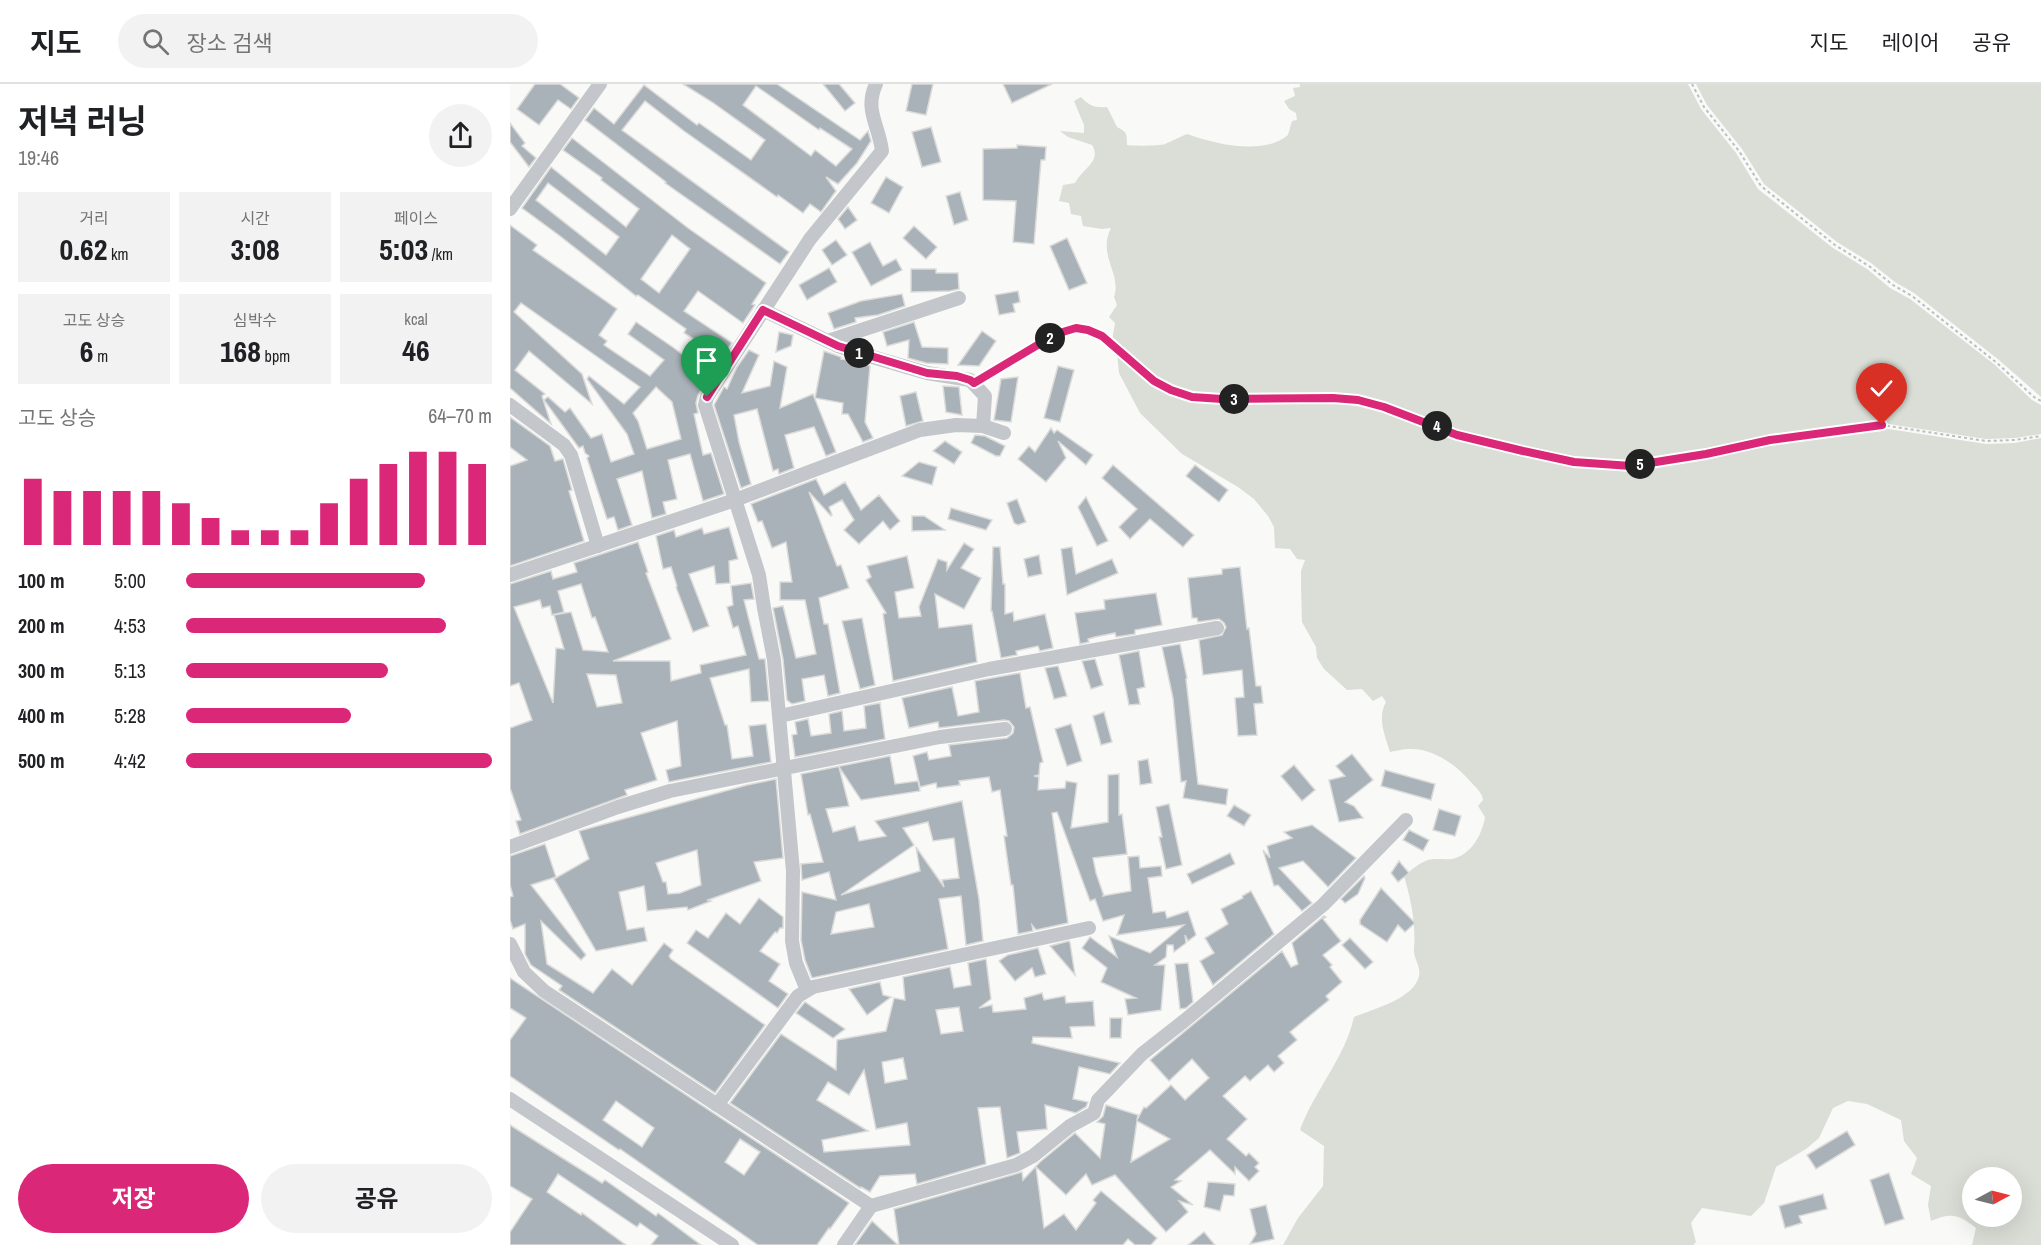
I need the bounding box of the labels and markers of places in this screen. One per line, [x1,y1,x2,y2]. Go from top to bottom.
pin: 2 [1035,323,1065,353]
pin [681,335,732,397]
pin: 1 [844,338,874,368]
pin [1856,363,1907,425]
pin: 3 [1219,384,1249,414]
pin: 4 [1422,411,1452,441]
pin: 5 [1625,449,1655,479]

